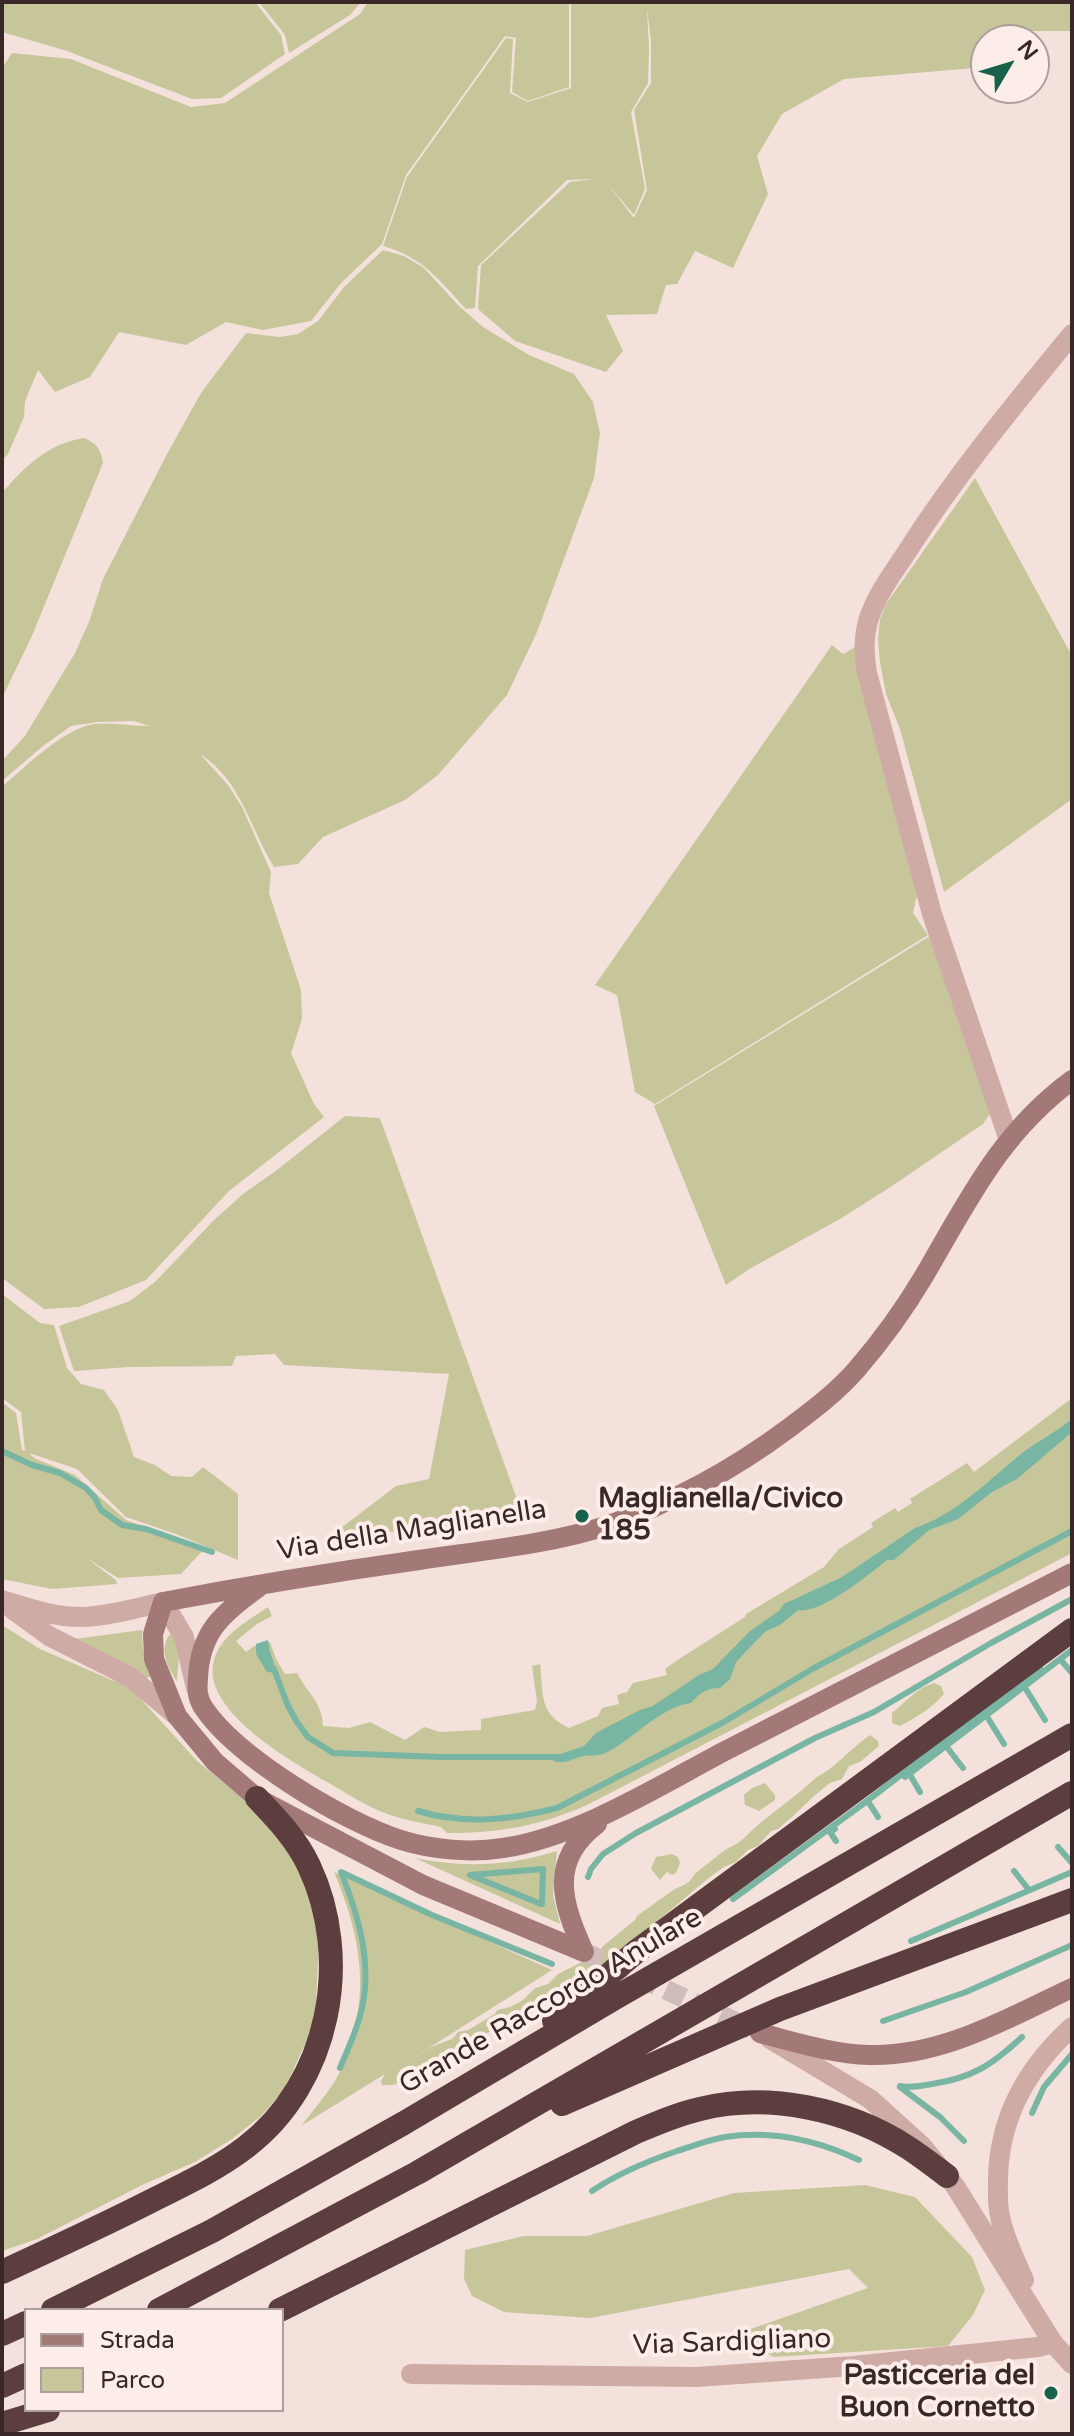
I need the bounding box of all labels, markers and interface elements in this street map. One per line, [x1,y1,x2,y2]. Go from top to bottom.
north arrow [970,24,1050,104]
text: N [1012,35,1043,65]
place label: Maglianella/Civico 185 [598,1483,843,1549]
street label: Via della Maglianella [275,1493,549,1569]
marker: Maglianella/Civico 185 [573,1507,591,1525]
street label: Grande Raccordo Anulare [394,1902,708,2102]
legend [24,2308,284,2412]
street label: Via Sardigliano [632,2323,832,2363]
text: Strada [100,2326,175,2355]
place label: Pasticceria del Buon Cornetto [840,2360,1035,2426]
text: Parco [100,2366,165,2395]
marker: Pasticceria del Buon Cornetto [1042,2384,1060,2402]

